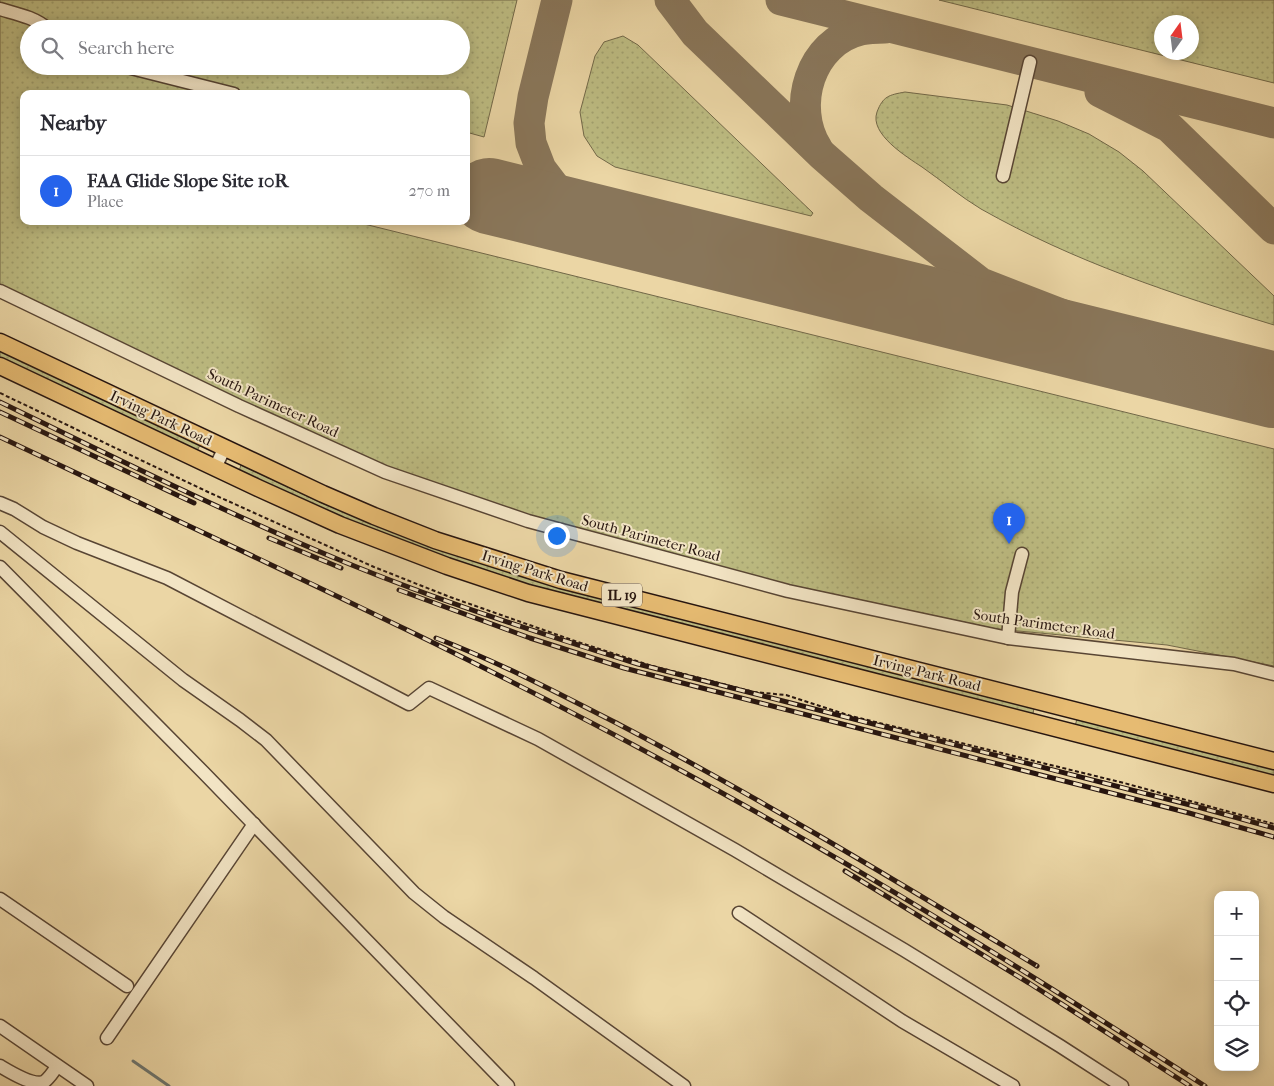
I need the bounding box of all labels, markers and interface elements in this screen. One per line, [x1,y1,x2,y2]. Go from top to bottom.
north arrow [1154,15,1199,60]
search box [20,20,470,75]
icon: search [38,34,66,62]
text: Search here [78,37,174,59]
text: Nearby [40,111,106,135]
text: FAA Glide Slope Site 10R [87,170,288,192]
text: 1 [53,181,59,200]
text: 270 m [409,181,450,200]
text: Place [87,192,123,211]
street label: South Parimeter Road [204,365,342,442]
street label: Irving Park Road [107,386,216,450]
pin: 1 [993,503,1025,544]
street label: South Parimeter Road [580,511,723,565]
your location [544,523,570,549]
street label: Irving Park Road [480,546,591,596]
road number: IL 19 [602,584,642,606]
street label: South Parimeter Road [972,605,1117,643]
street label: Irving Park Road [871,651,984,695]
map controls [1214,891,1259,1071]
button: + [1214,891,1259,936]
button: − [1214,936,1259,981]
button: locate [1214,981,1259,1026]
button: layers [1214,1026,1259,1071]

